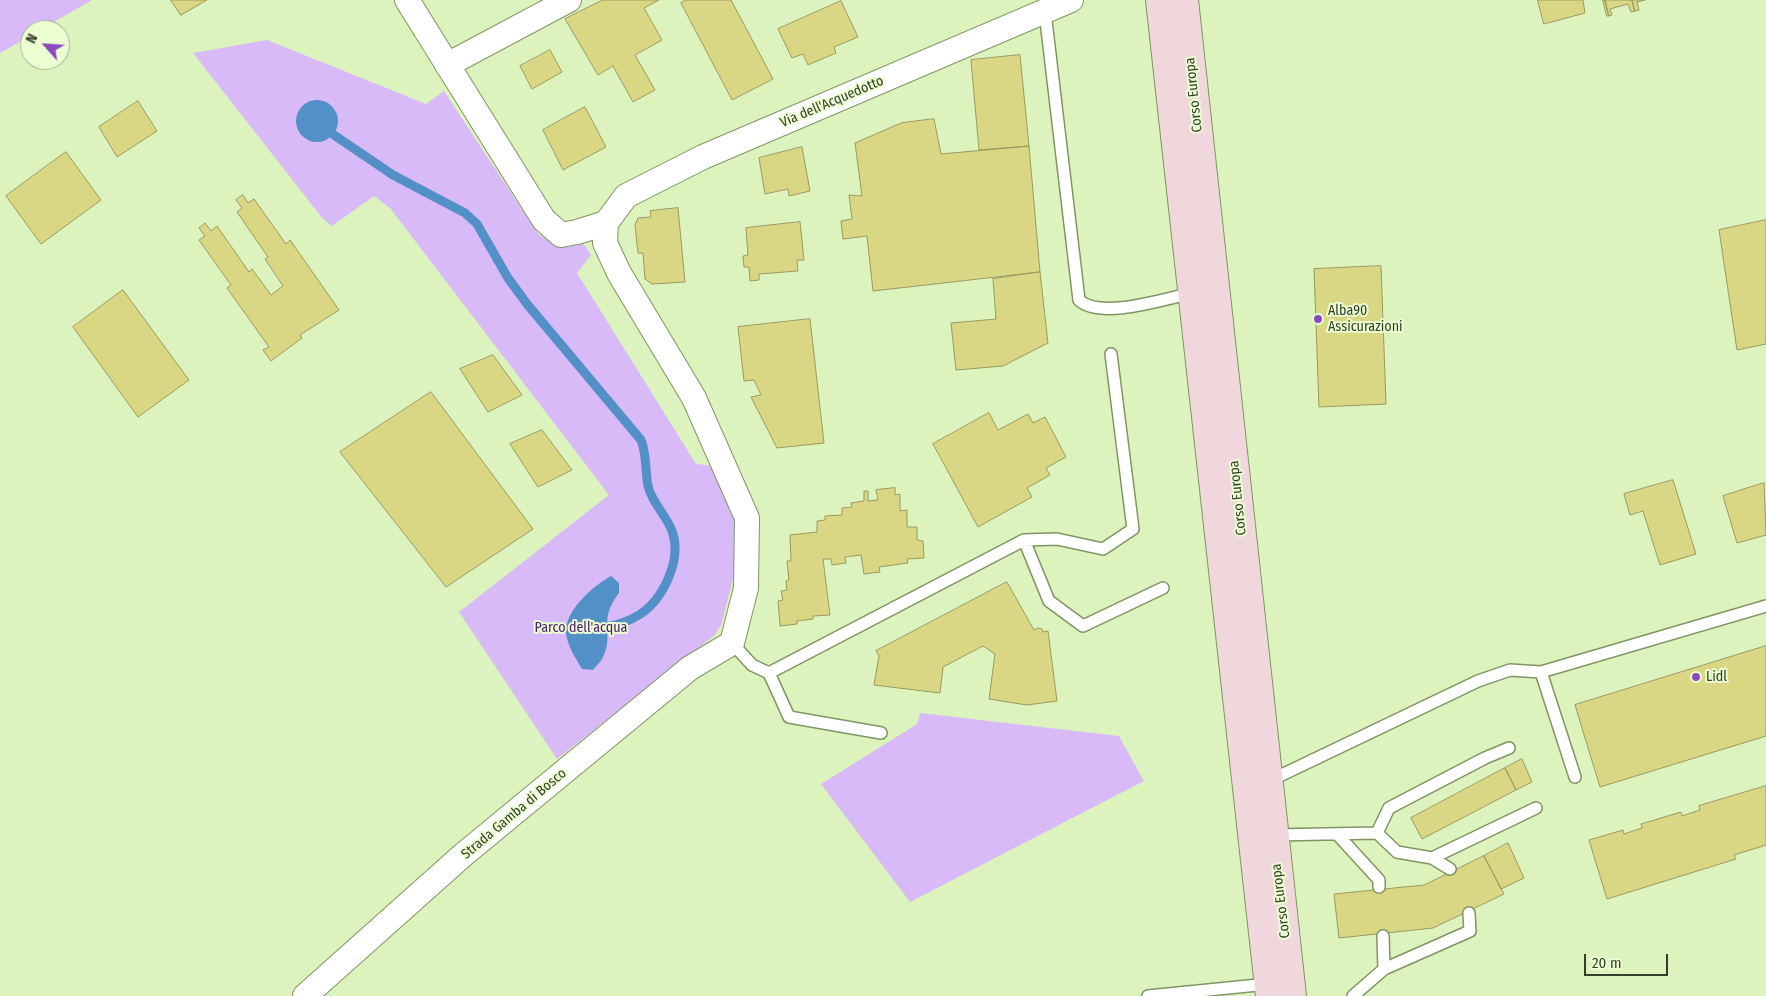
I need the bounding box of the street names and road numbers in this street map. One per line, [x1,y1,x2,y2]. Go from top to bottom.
street label: Corso Europa [1182,57,1206,133]
street label: Via dell'Acquedotto [778,73,886,131]
street label: Corso Europa [1226,460,1250,536]
street label: Strada Gamba di Bosco [458,765,570,863]
street label: Corso Europa [1268,863,1294,939]

